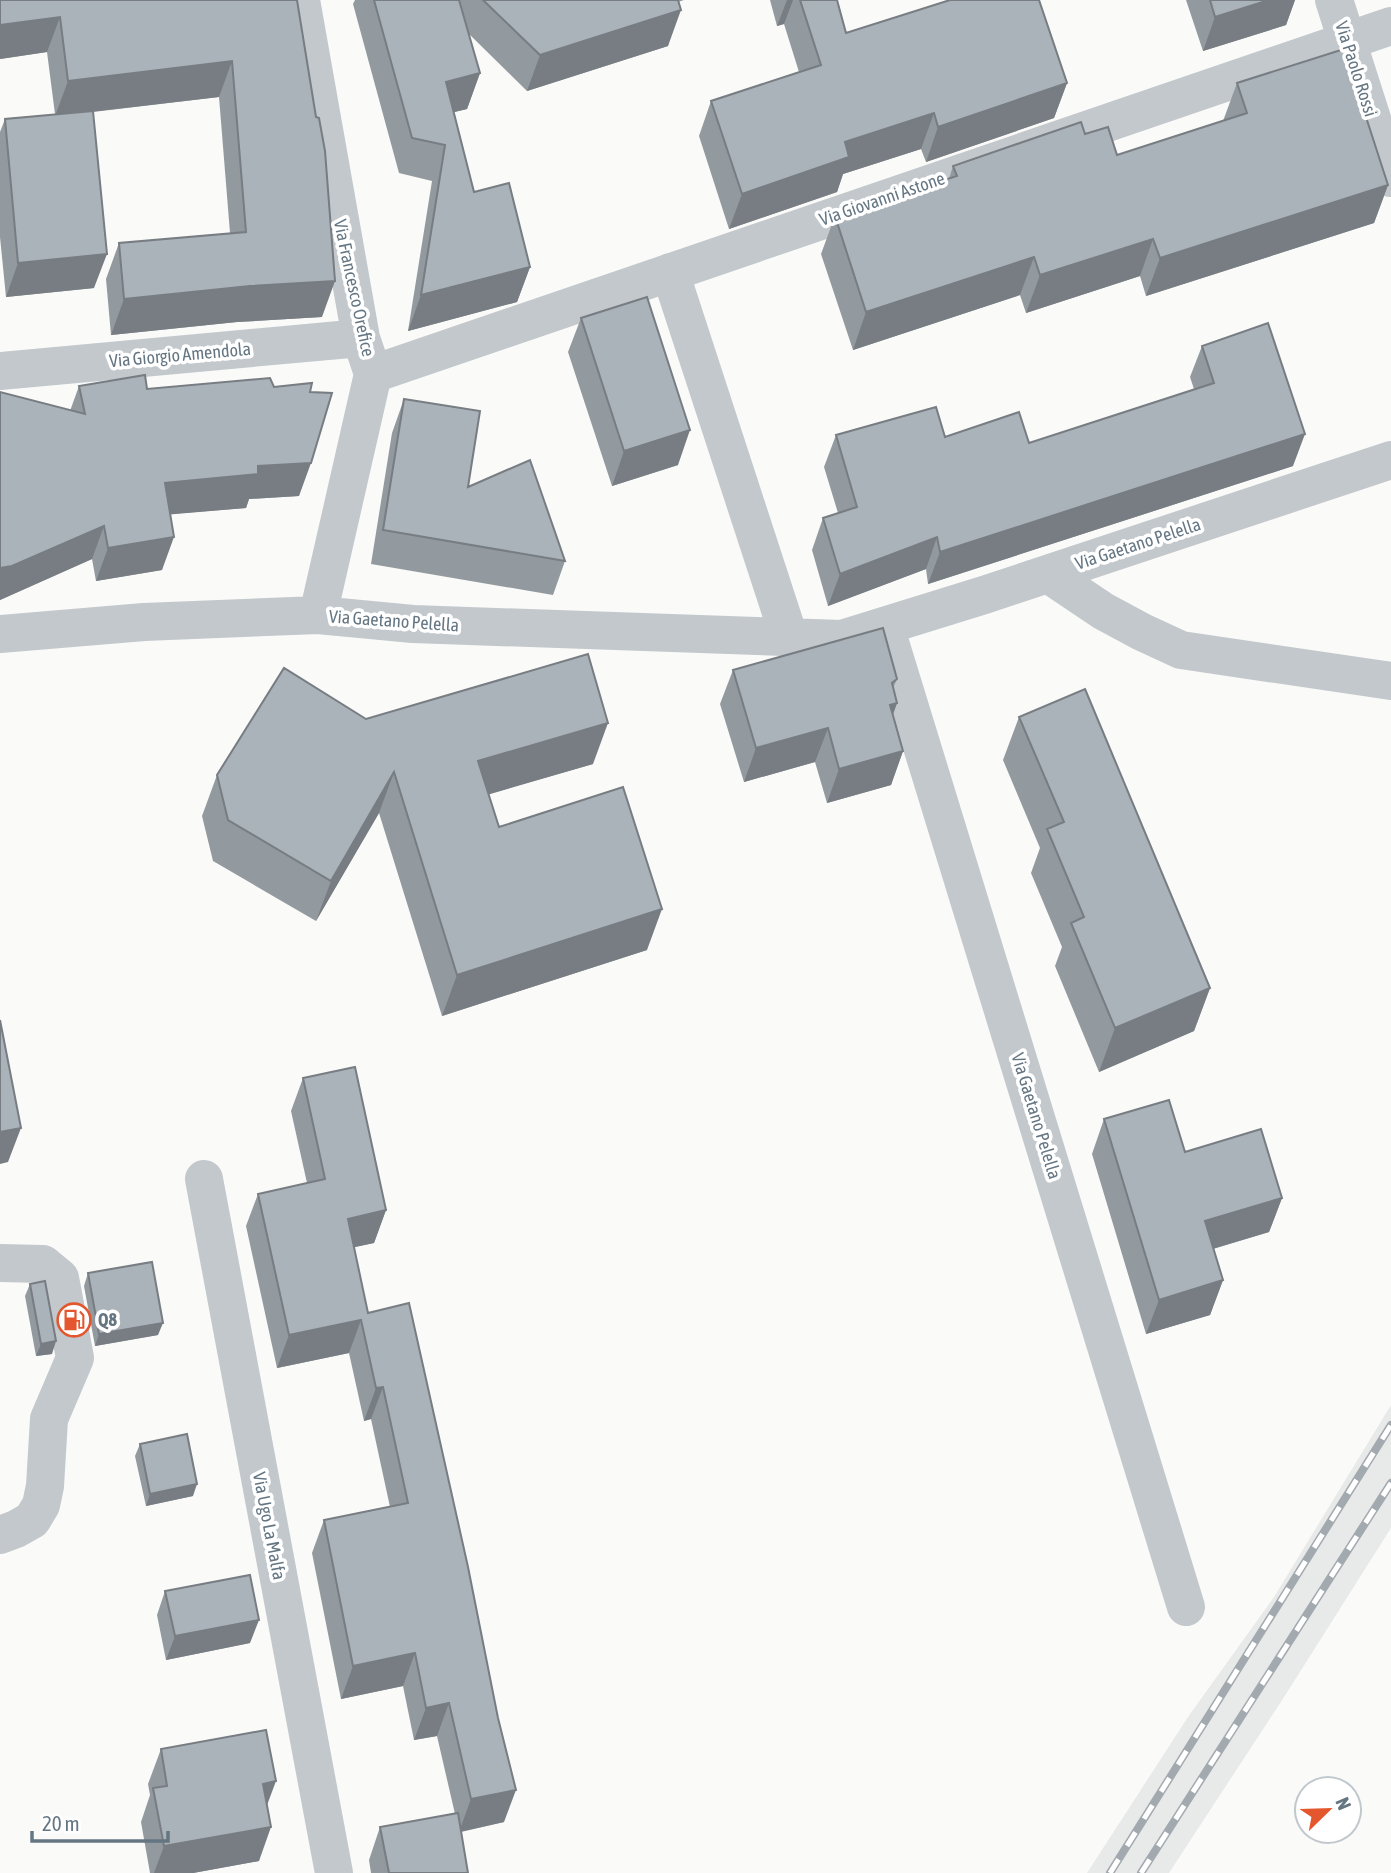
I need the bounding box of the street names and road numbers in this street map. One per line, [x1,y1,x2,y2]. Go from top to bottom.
street label: Via Paolo Rossi [1331,19,1382,119]
street label: Via Giovanni Astone [817,167,947,230]
street label: Via Francesco Orefice [330,218,379,358]
street label: Via Giorgio Amendola [108,338,252,371]
street label: Via Gaetano Pelella [1073,513,1203,574]
street label: Via Gaetano Pelella [328,605,460,636]
street label: Via Gaetano Pelella [1007,1050,1066,1181]
street label: Via Ugo La Malfa [249,1470,290,1581]

